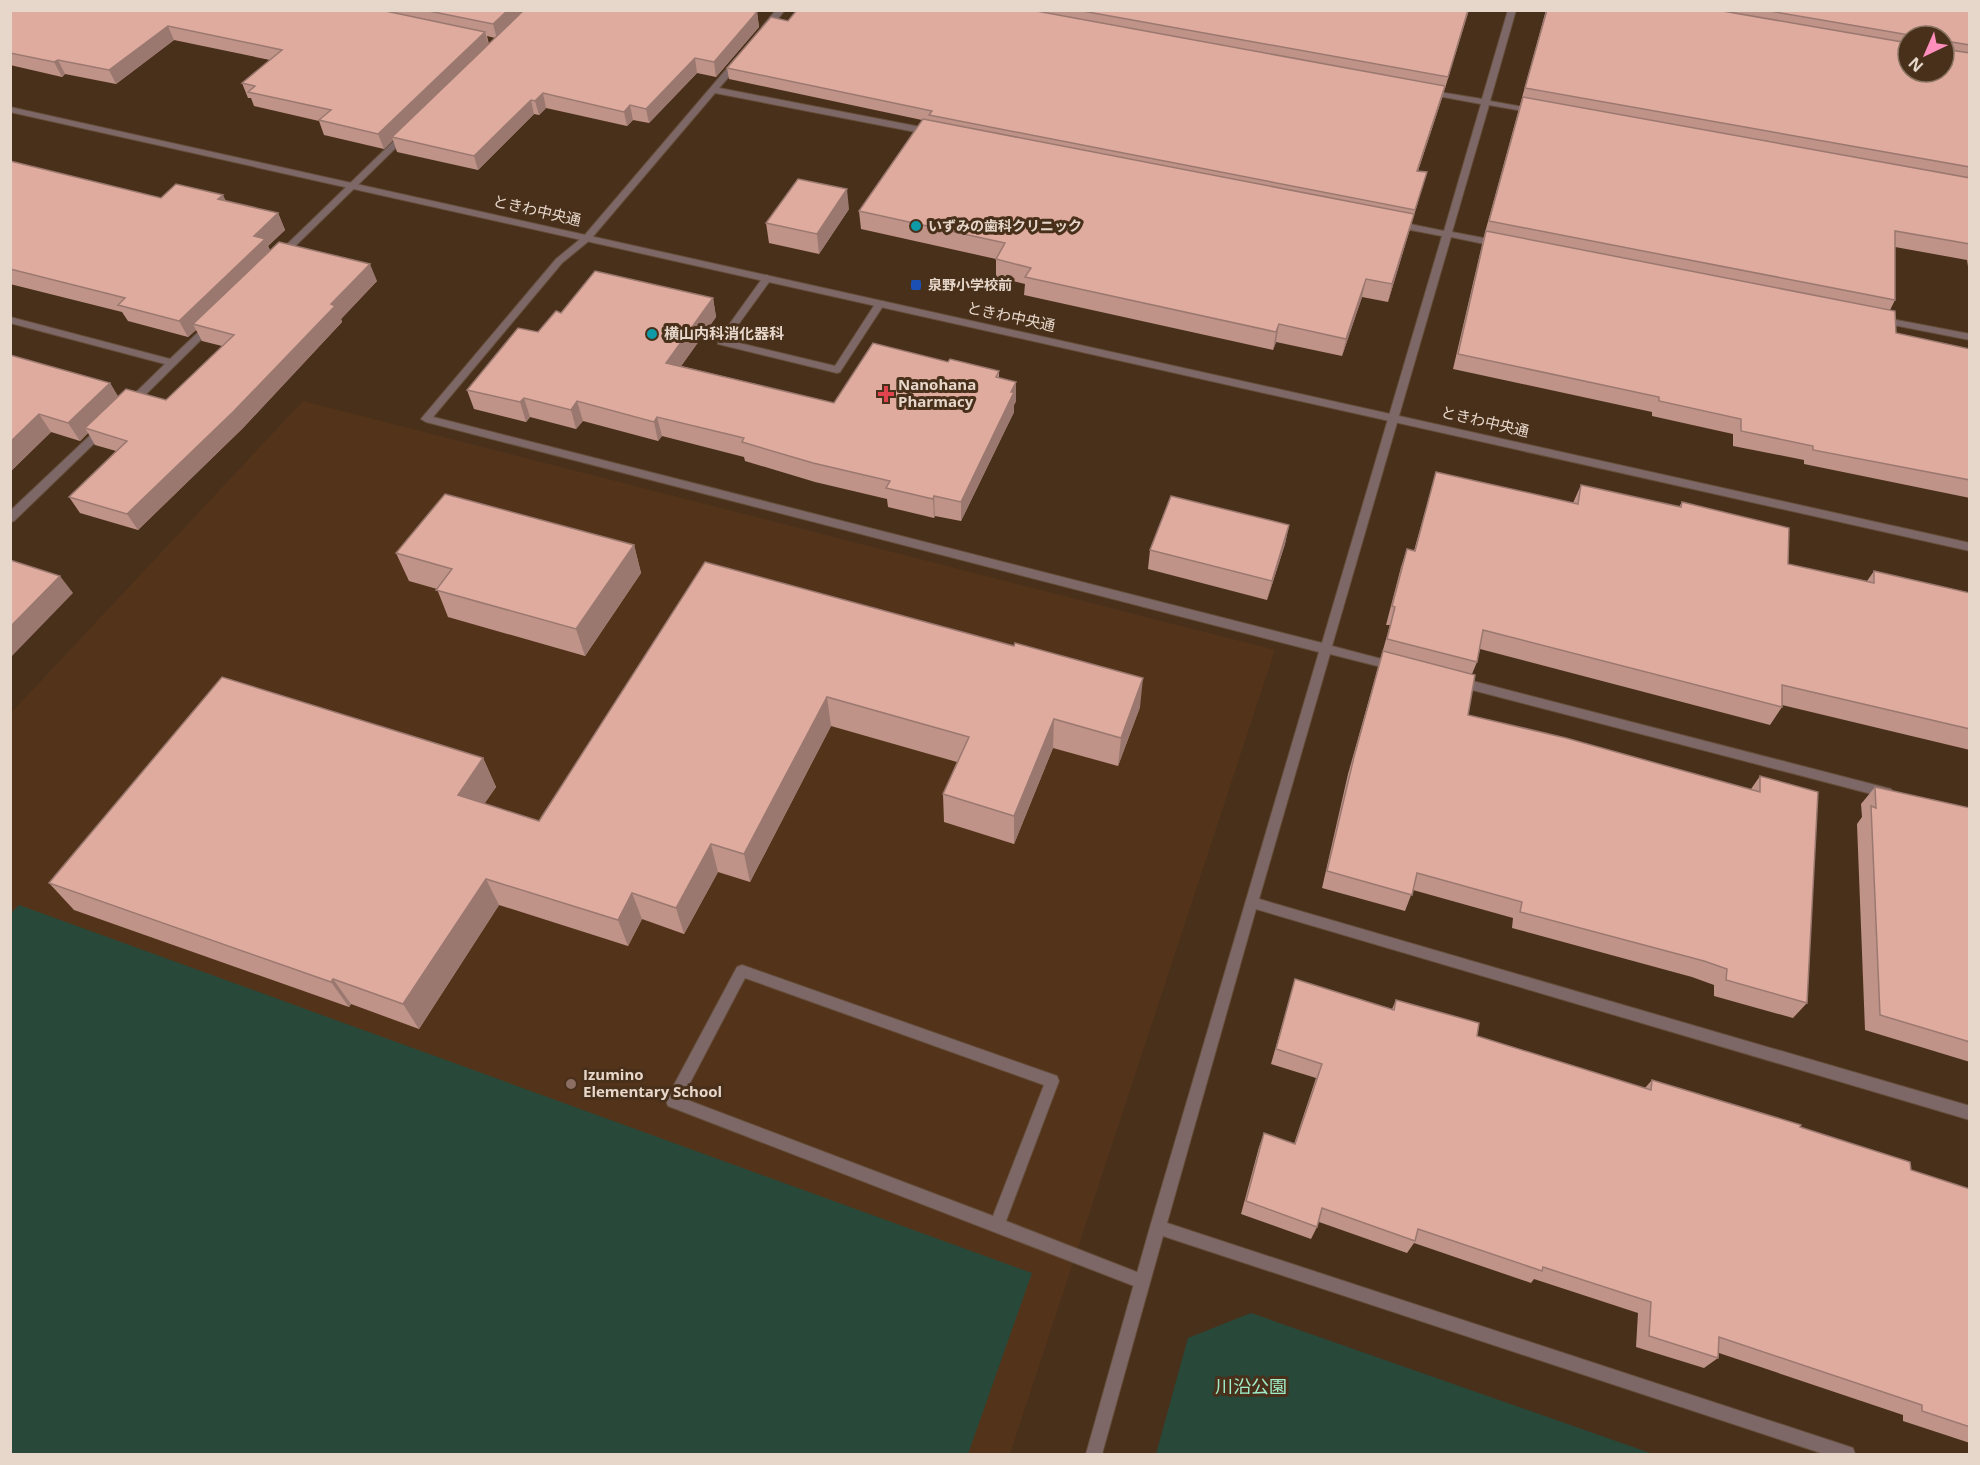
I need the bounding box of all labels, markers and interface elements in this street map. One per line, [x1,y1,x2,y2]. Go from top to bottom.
north arrow [1896,24,1956,84]
text: N [1903,52,1928,77]
street label: ときわ中央通 [491,190,583,230]
place label: いずみの歯科クリニック [928,216,1082,235]
marker: いずみの歯科クリニック [909,219,923,233]
place label: 泉野小学校前 [928,275,1012,294]
marker: 泉野小学校前 [909,278,923,292]
street label: ときわ中央通 [965,297,1057,335]
place label: 横山内科消化器科 [664,323,784,343]
marker: 横山内科消化器科 [645,327,659,341]
place label: Nanohana Pharmacy [898,374,976,411]
marker: Nanohana Pharmacy [879,387,893,401]
street label: ときわ中央通 [1439,401,1531,441]
place label: Izumino Elementary School [583,1064,722,1101]
marker: Izumino Elementary School [564,1077,578,1091]
park label: 川沿公園 [1215,1374,1287,1398]

